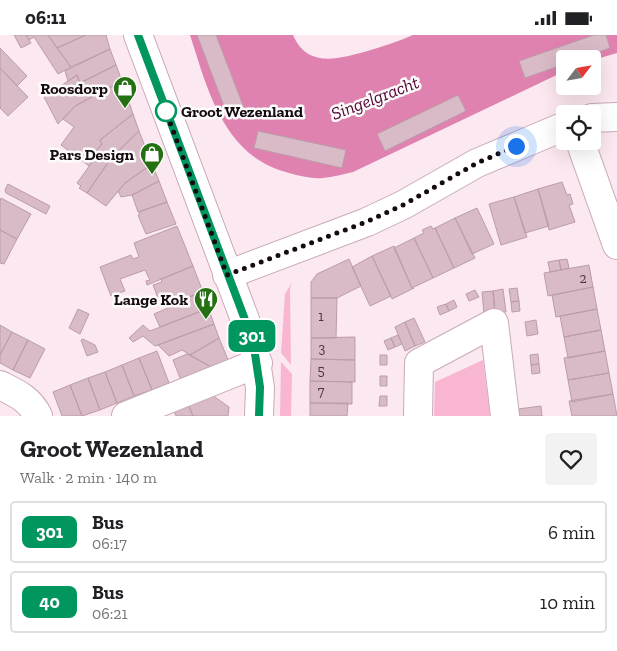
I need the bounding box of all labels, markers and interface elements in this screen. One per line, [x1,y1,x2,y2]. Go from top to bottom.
text: 06:11 [25,6,66,29]
north arrow [556,50,601,95]
map controls [556,50,601,150]
water label: Singelgracht [328,71,422,125]
shop icon: Roosdorp [112,75,138,109]
place label: Roosdorp [40,79,108,98]
marker: Groot Wezenland [155,100,177,122]
place label: Groot Wezenland [181,102,303,121]
button: locate [556,105,601,150]
your location [504,134,529,159]
shop icon: Pars Design [139,141,165,175]
place label: Pars Design [49,145,135,164]
house number: 2 [579,270,587,287]
restaurant icon: Lange Kok [193,286,219,320]
place label: Lange Kok [114,290,188,309]
house number: 1 [318,308,324,325]
line badge: 301 [223,320,281,352]
text: 301 [238,325,266,347]
house number: 3 [319,340,326,357]
house number: 5 [317,362,325,379]
house number: 7 [318,383,325,400]
button: heart [545,433,597,485]
text: Groot Wezenland [20,434,203,463]
text: Walk · 2 min · 140 m [20,468,157,487]
text: Bus [92,511,124,534]
text: 301 [36,521,63,543]
text: 6 min [548,521,595,544]
text: 06:17 [92,534,127,553]
text: Bus [92,581,124,604]
text: 40 [39,591,60,613]
text: 10 min [540,591,595,614]
text: 06:21 [92,604,128,623]

